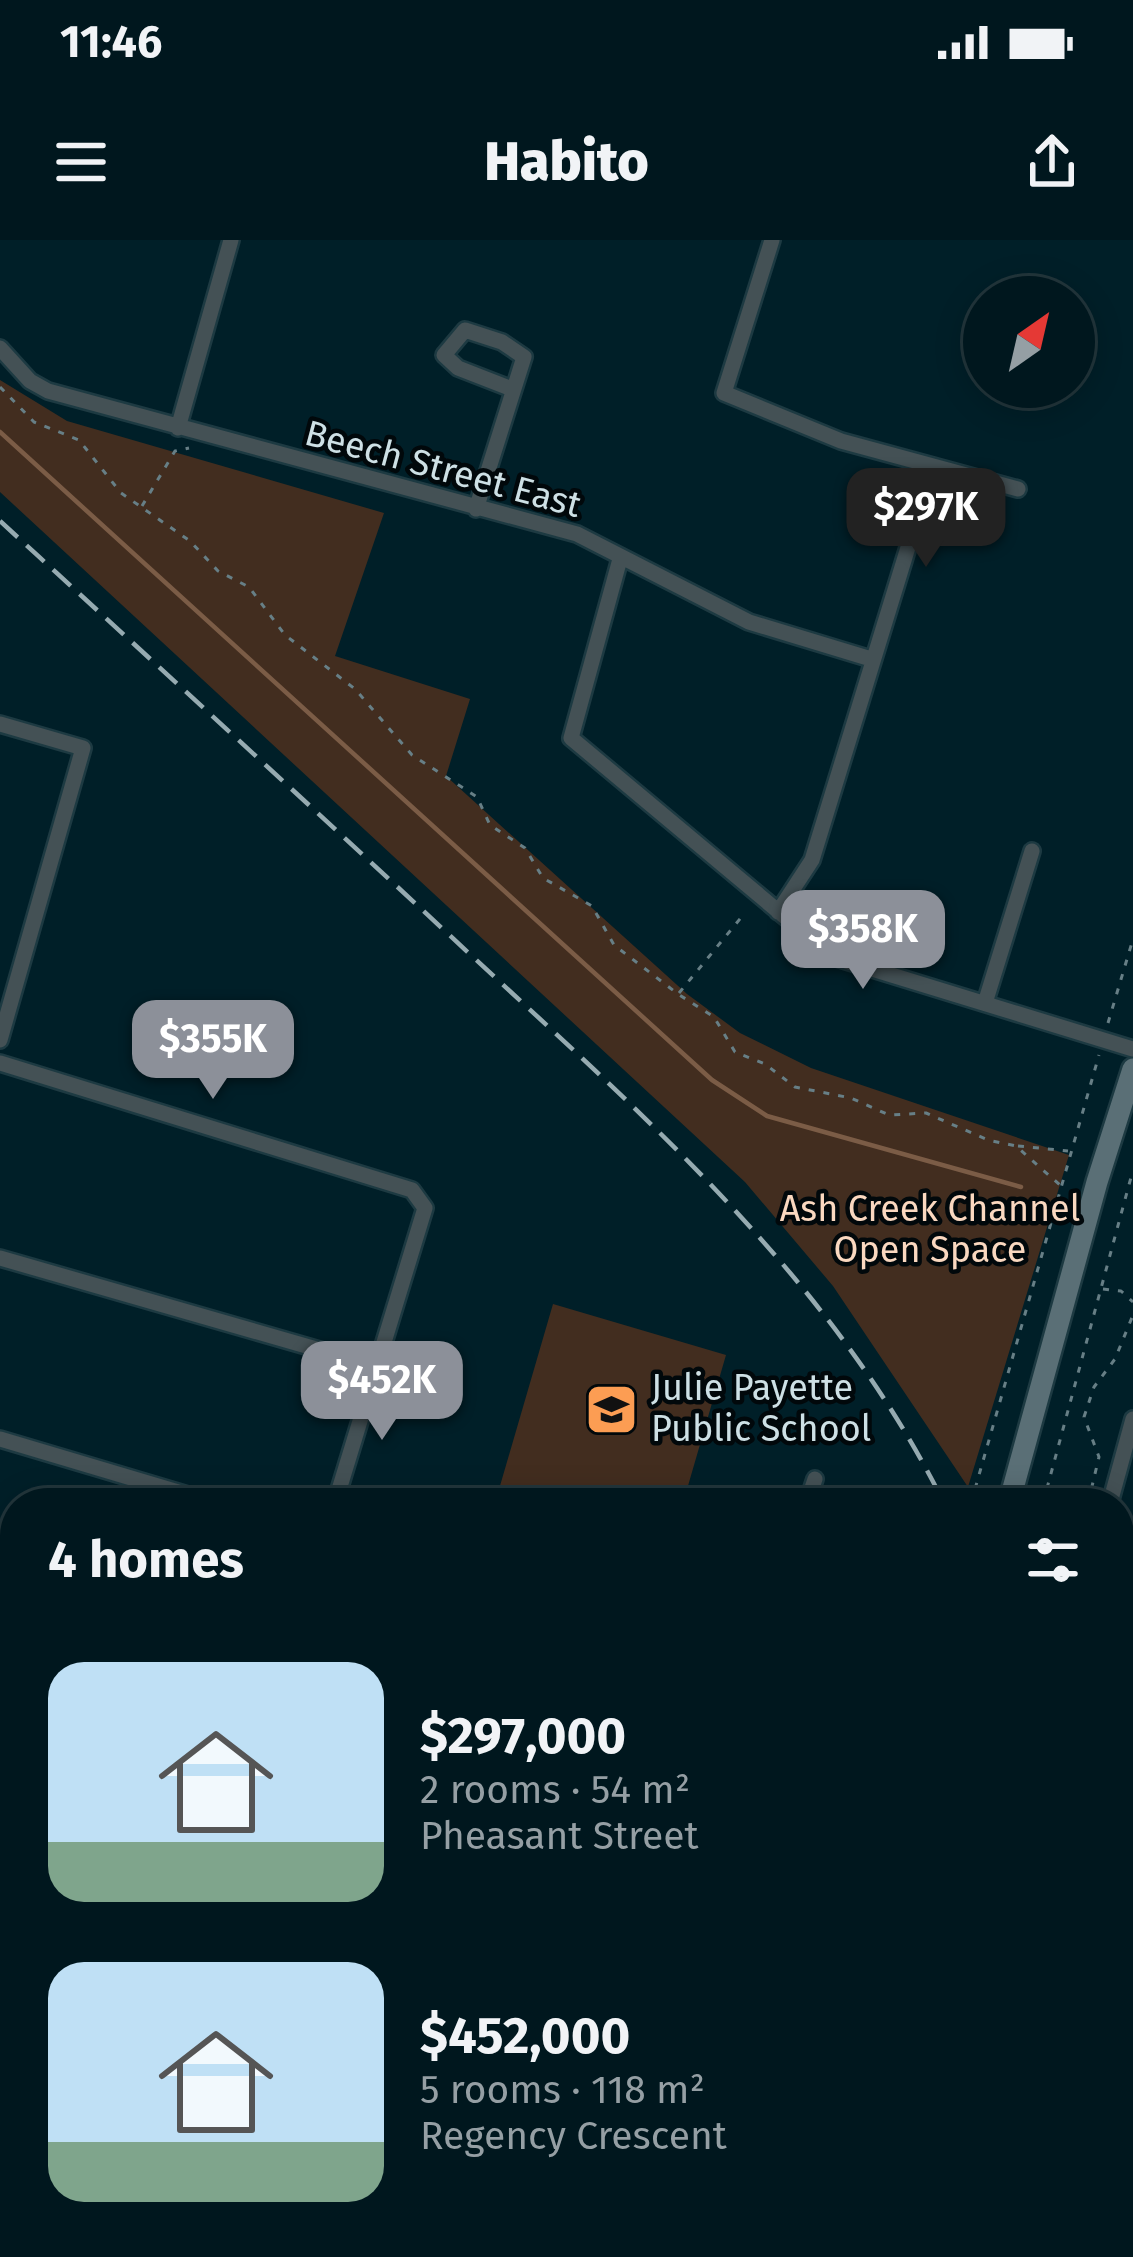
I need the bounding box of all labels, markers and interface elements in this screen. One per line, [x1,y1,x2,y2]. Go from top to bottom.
text: 11:46 [60,15,162,69]
icon: menu [48,129,114,195]
icon: share [1019,129,1085,195]
text: Habito [484,130,649,194]
north arrow [963,276,1095,408]
map controls [963,276,1095,408]
street label: Beech Street East [300,411,586,527]
pin: $297K [842,468,1010,570]
text: $297K [873,484,979,530]
pin: $358K [779,890,947,992]
text: $358K [808,906,918,952]
pin: $355K [129,1000,297,1102]
text: $355K [159,1016,267,1062]
park label: Ash Creek Channel Open Space [780,1187,1080,1272]
pin: $452K [298,1341,466,1443]
text: $452K [328,1357,436,1403]
place label: Julie Payette Public School [651,1366,871,1451]
school or university icon: Julie Payette Public School [584,1381,640,1437]
icon: filters [1020,1527,1086,1593]
text: 4 homes [48,1529,244,1591]
text: $297,000 [420,1705,626,1767]
icon: home [144,1710,288,1854]
text: 2 rooms · 54 m² [420,1767,690,1813]
text: Pheasant Street [420,1813,699,1859]
text: $452,000 [420,2005,630,2067]
icon: home [144,2010,288,2154]
text: 5 rooms · 118 m² [420,2067,705,2113]
text: Regency Crescent [420,2113,727,2159]

